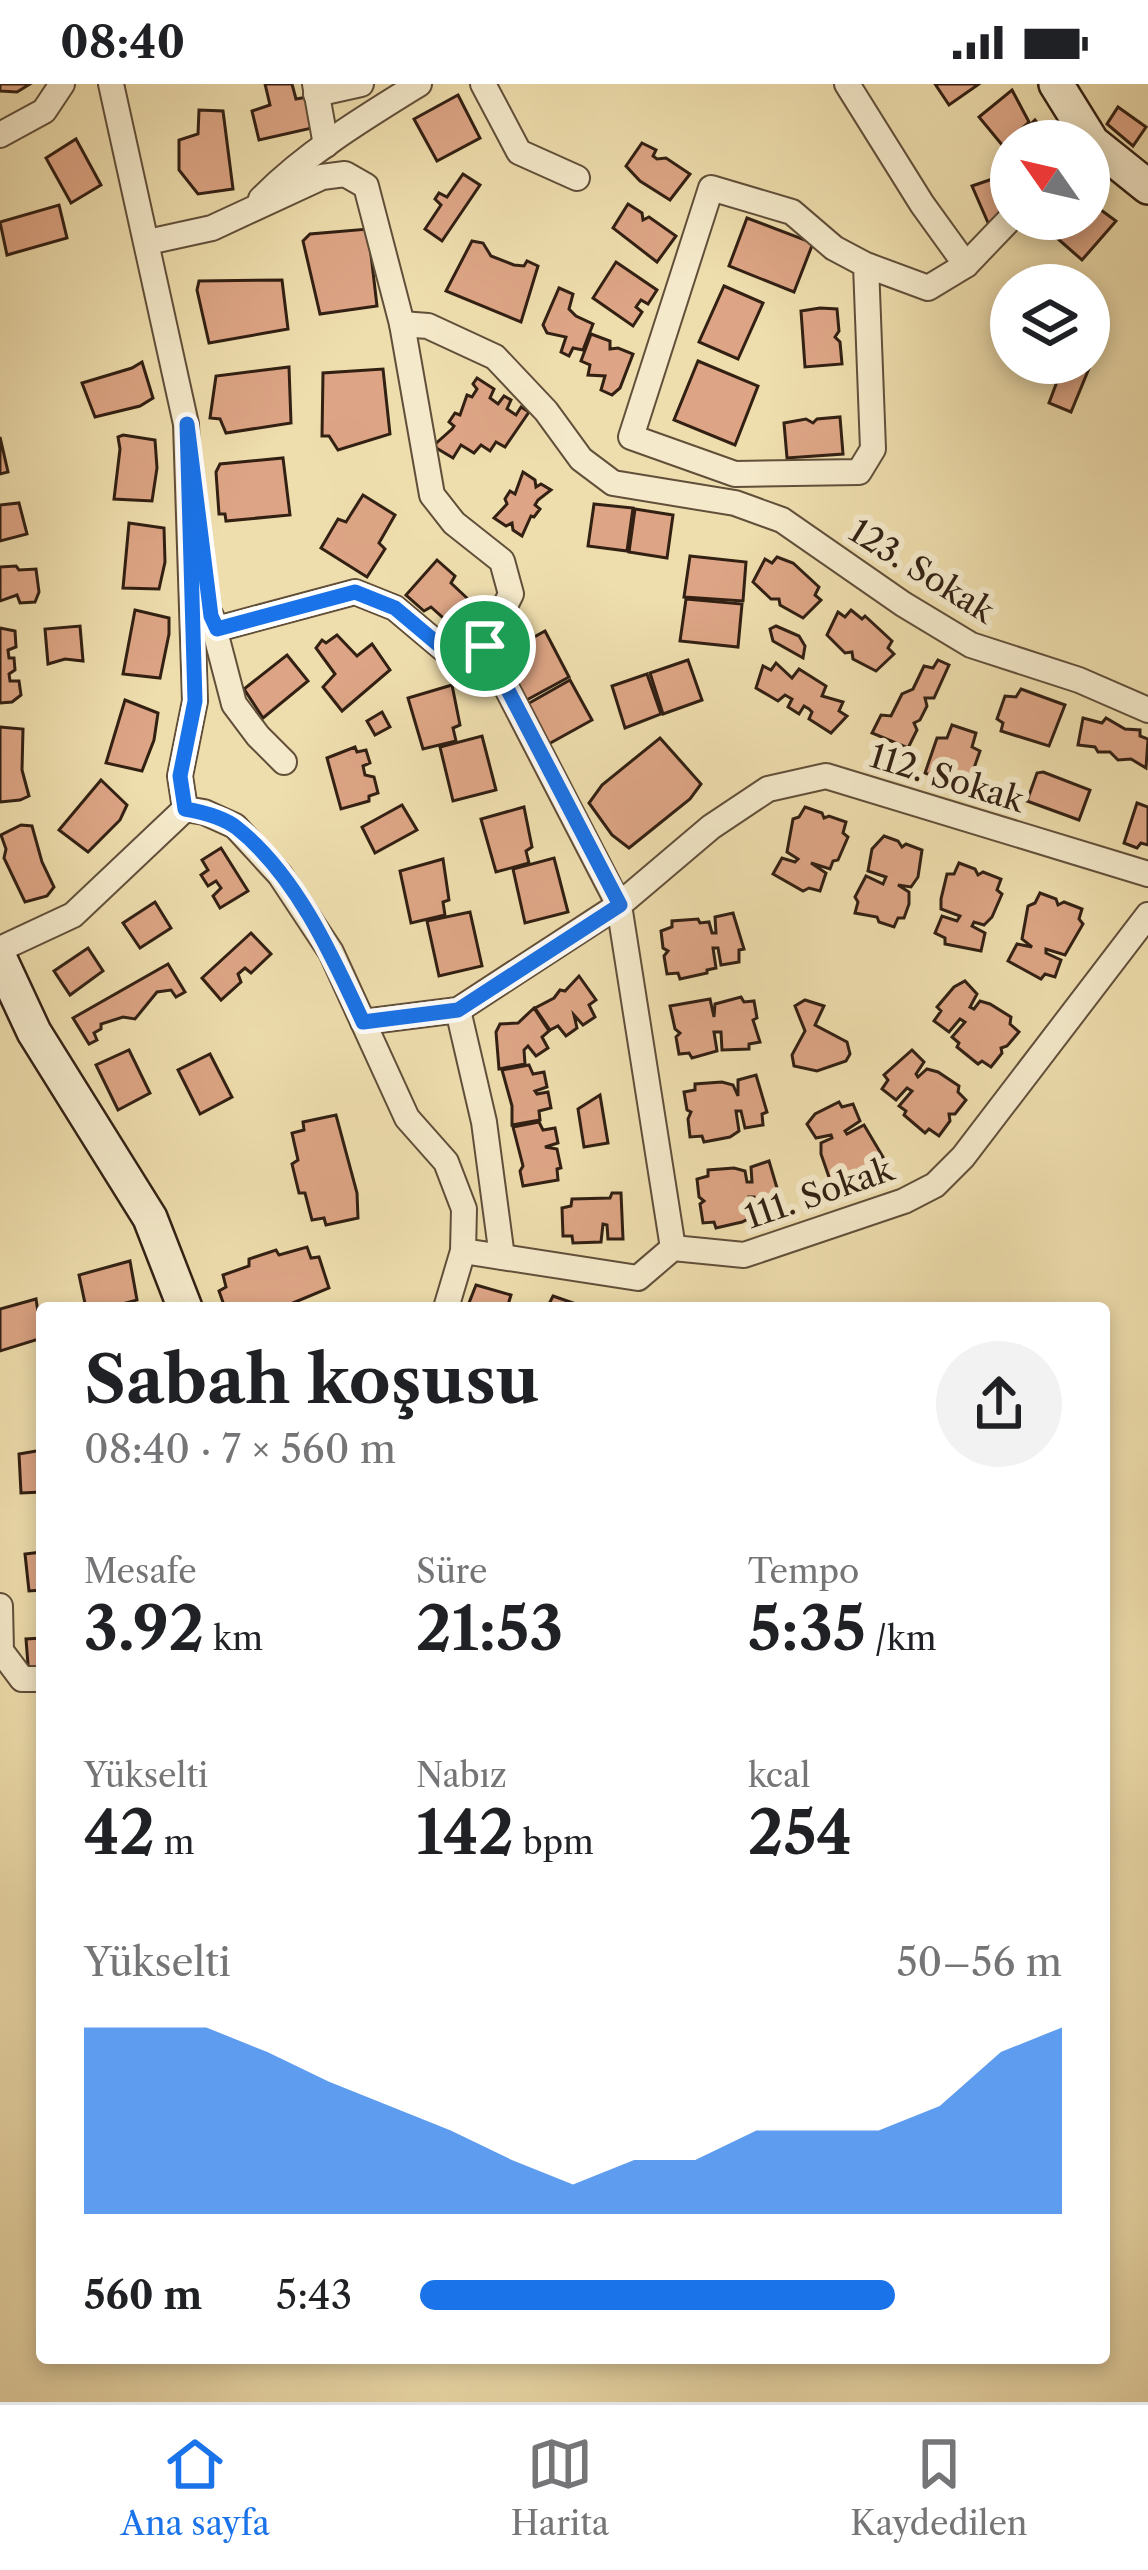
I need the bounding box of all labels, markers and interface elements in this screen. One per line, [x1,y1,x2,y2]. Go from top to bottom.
text: 08:40 [60,14,185,70]
north arrow [990,120,1110,240]
map controls [990,120,1110,384]
button: layers [990,264,1110,384]
street label: 123. Sokak [842,510,1004,633]
pin [434,595,536,697]
icon: arrive [452,613,518,679]
street label: 112. Sokak [865,735,1031,821]
street label: 111. Sokak [740,1148,900,1237]
text: Sabah koşusu [84,1339,540,1420]
button: share [936,1341,1062,1467]
text: 08:40 · 7 × 560 m [84,1425,396,1473]
text: Mesafe [84,1551,197,1592]
text: Süre [416,1551,488,1592]
text: Tempo [748,1551,859,1592]
text: 3.92 [84,1592,204,1666]
text: 21:53 [416,1592,563,1666]
text: 5:35 [748,1592,866,1666]
text: km [204,1618,263,1659]
text: /km [866,1618,936,1659]
text: Yükselti [84,1755,208,1796]
text: Nabız [416,1755,507,1796]
text: kcal [748,1755,810,1796]
text: 42 [84,1796,155,1870]
text: 142 [416,1796,514,1870]
text: 254 [748,1796,852,1870]
text: m [155,1822,195,1863]
text: bpm [514,1822,594,1863]
text: Yükselti [84,1938,231,1986]
text: 50–56 m [896,1938,1062,1986]
text: 560 m [84,2271,202,2319]
text: 5:43 [276,2271,352,2319]
tab: Ana sayfa [120,2431,270,2544]
tab: Harita [511,2431,609,2544]
tab: Kaydedilen [850,2431,1028,2544]

